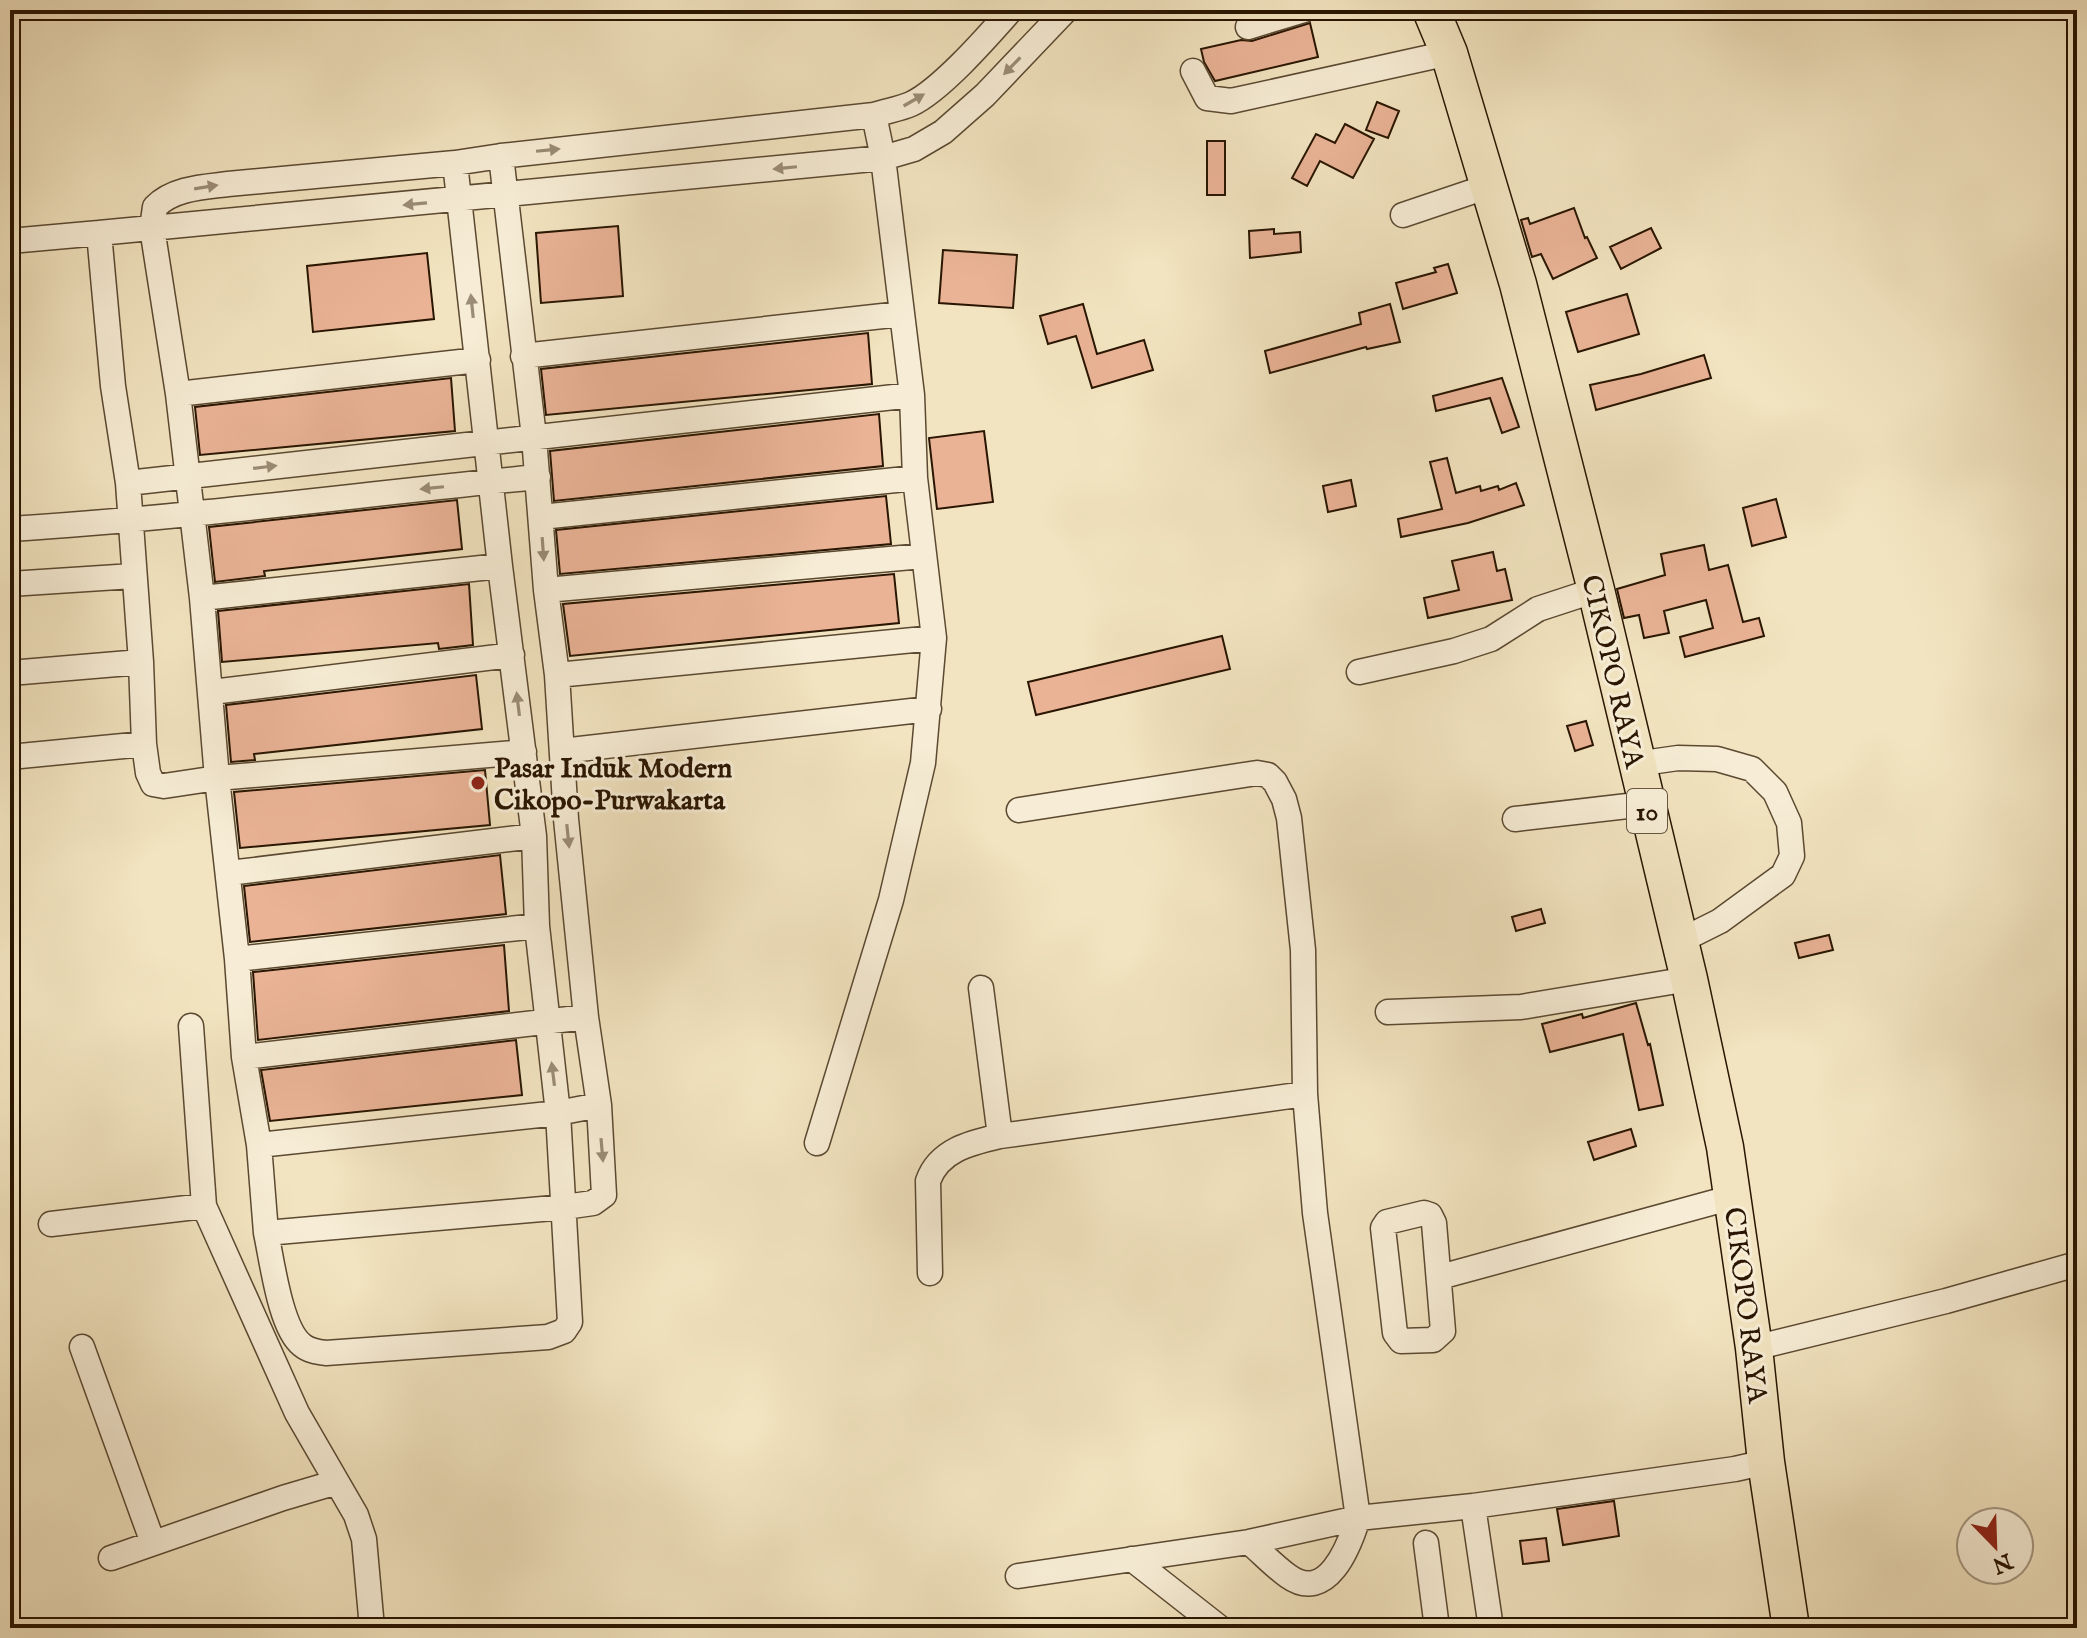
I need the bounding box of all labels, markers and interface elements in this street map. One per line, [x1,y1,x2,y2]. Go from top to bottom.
one-way arrow [1004,56,1022,75]
one-way arrow [903,93,926,108]
one-way arrow [536,144,561,157]
one-way arrow [772,161,797,174]
one-way arrow [194,180,219,193]
one-way arrow [402,198,427,211]
one-way arrow [465,293,478,318]
one-way arrow [253,461,278,474]
one-way arrow [419,481,444,494]
one-way arrow [537,537,550,562]
street label: CIKOPO RAYA [1572,572,1651,773]
one-way arrow [511,691,524,716]
place label: Pasar Induk Modern Cikopo-Purwakarta [494,752,732,819]
marker: Pasar Induk Modern Cikopo-Purwakarta [469,774,487,792]
road number: 10 [1627,789,1667,833]
one-way arrow [561,824,574,849]
one-way arrow [547,1061,560,1086]
one-way arrow [596,1138,609,1163]
street label: CIKOPO RAYA [1715,1205,1774,1406]
north arrow [1955,1506,2035,1586]
text: N [1988,1546,2017,1579]

